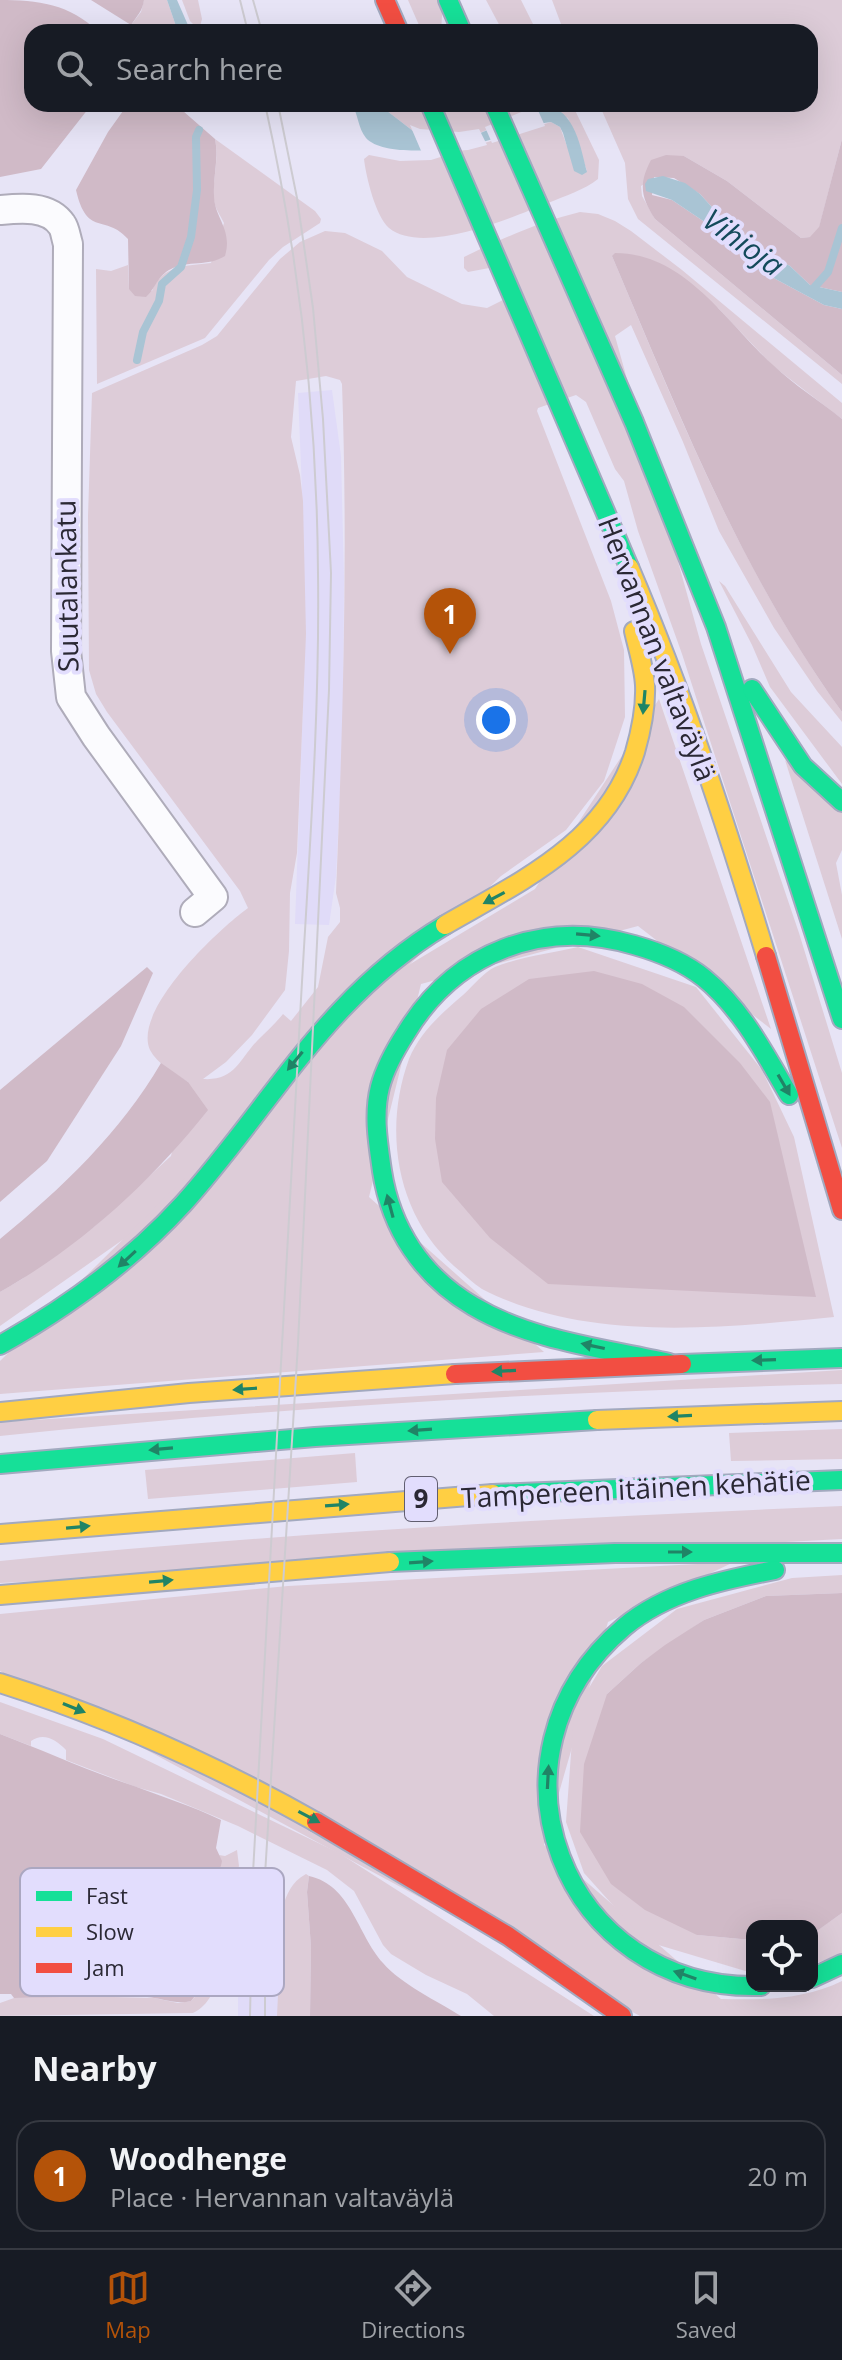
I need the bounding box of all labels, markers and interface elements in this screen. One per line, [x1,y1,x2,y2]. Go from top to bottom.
search box [24,24,818,112]
icon: search [52,46,96,90]
text: Search here [116,48,283,89]
water label: Vihioja [695,199,793,285]
street label: Suutalankatu [45,499,87,673]
street label: Hervannan valtaväylä [590,511,726,786]
pin: 1 [424,588,476,654]
one-way arrow [637,690,650,715]
your location [476,700,516,740]
one-way arrow [483,891,505,905]
one-way arrow [576,929,601,942]
one-way arrow [287,1051,303,1071]
one-way arrow [777,1074,791,1096]
one-way arrow [383,1193,396,1217]
one-way arrow [117,1249,136,1267]
one-way arrow [580,1339,605,1352]
one-way arrow [751,1354,776,1367]
one-way arrow [491,1365,516,1378]
one-way arrow [232,1383,257,1396]
one-way arrow [667,1410,692,1423]
one-way arrow [407,1424,432,1437]
one-way arrow [148,1442,173,1455]
street label: Tampereen itäinen kehätie [460,1460,812,1516]
road number: 9 [405,1477,437,1521]
one-way arrow [325,1498,350,1511]
one-way arrow [66,1520,91,1533]
one-way arrow [668,1546,693,1558]
one-way arrow [409,1555,434,1568]
one-way arrow [149,1574,174,1587]
one-way arrow [62,1702,86,1715]
one-way arrow [542,1764,555,1789]
one-way arrow [298,1811,321,1824]
legend [20,1868,284,1996]
text: Fast [86,1880,128,1910]
text: Slow [86,1916,134,1946]
map controls [746,1920,818,1992]
button: locate [746,1920,818,1992]
text: Jam [84,1952,125,1982]
one-way arrow [673,1969,697,1981]
text: Nearby [32,2045,157,2091]
text: Woodhenge [110,2138,287,2179]
text: 1 [53,2158,67,2194]
text: 20 m [747,2158,808,2194]
text: Place · Hervannan valtaväylä [110,2179,454,2215]
tab: Map [105,2266,151,2344]
tab: Directions [361,2266,465,2344]
tab: Saved [676,2266,737,2344]

